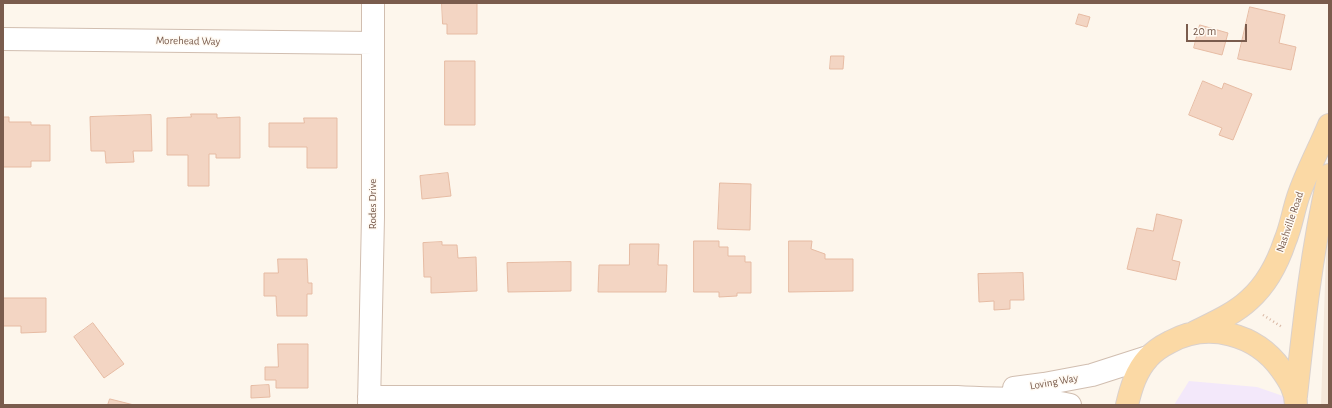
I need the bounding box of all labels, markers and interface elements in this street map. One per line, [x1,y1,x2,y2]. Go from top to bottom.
scale bar [1188,16,1249,42]
text: 20 m [1193,25,1216,37]
street label: Morehead Way [156,34,220,48]
street label: Rodes Drive [366,179,380,229]
street label: Nashville Road [1273,190,1307,254]
street label: Loving Way [1029,371,1079,393]

